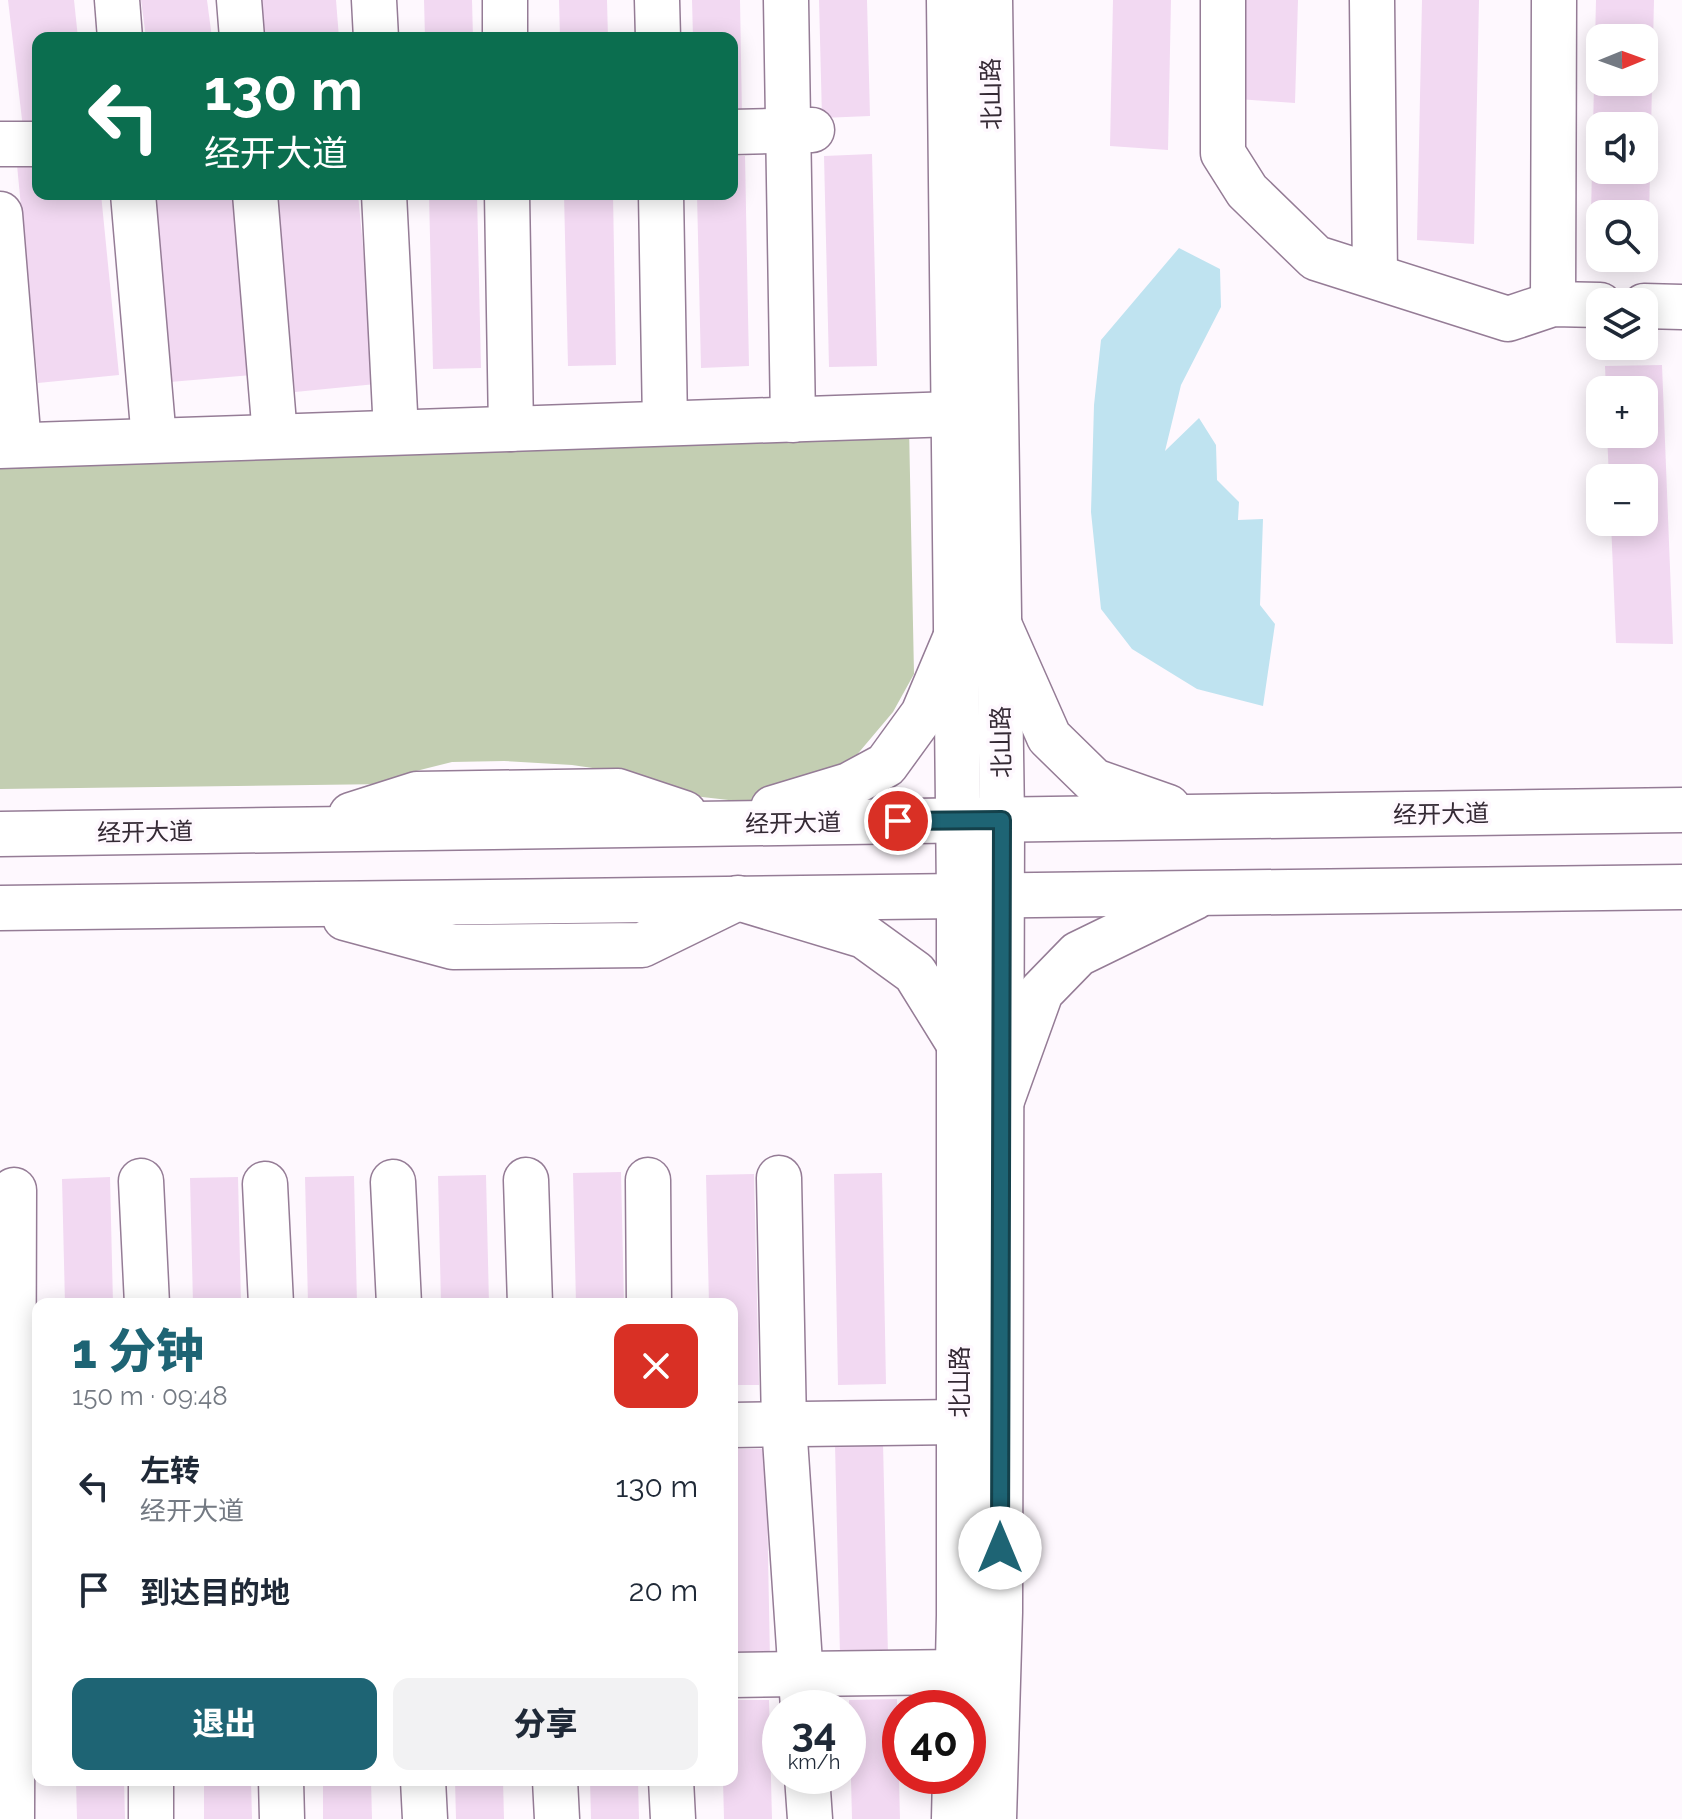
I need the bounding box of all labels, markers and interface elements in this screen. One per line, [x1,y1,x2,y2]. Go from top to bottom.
north arrow [1586,24,1658,96]
map controls [1586,24,1658,536]
text: 130 m [204,57,363,123]
street label: 北山路 [976,58,1006,130]
icon: left [72,64,176,168]
button: sound [1586,112,1658,184]
text: 经开大道 [204,132,348,174]
button: search [1586,200,1658,272]
button: layers [1586,288,1658,360]
button: + [1586,376,1658,448]
button: − [1586,464,1658,536]
street label: 北山路 [986,706,1016,778]
pin [864,787,932,855]
icon: arrive [876,799,920,843]
street label: 经开大道 [1393,799,1489,829]
street label: 经开大道 [745,808,841,838]
street label: 经开大道 [97,817,193,847]
text: 1 分钟 [72,1323,204,1379]
button: close [614,1324,698,1408]
street label: 北山路 [945,1346,974,1418]
text: 150 m · 09:48 [72,1381,228,1411]
text: 左转 [140,1453,200,1488]
icon: left [72,1464,116,1508]
text: 130 m [616,1469,698,1504]
text: 经开大道 [140,1496,244,1526]
position arrow [958,1506,1042,1590]
icon: arrive [72,1568,116,1612]
text: 20 m [629,1573,698,1608]
text: 到达目的地 [140,1575,290,1610]
button: 退出 [72,1678,377,1770]
button: 分享 [393,1678,698,1770]
speed limit sign: 40 [882,1690,986,1794]
text: 34 [791,1708,837,1755]
text: km/h [788,1750,840,1774]

